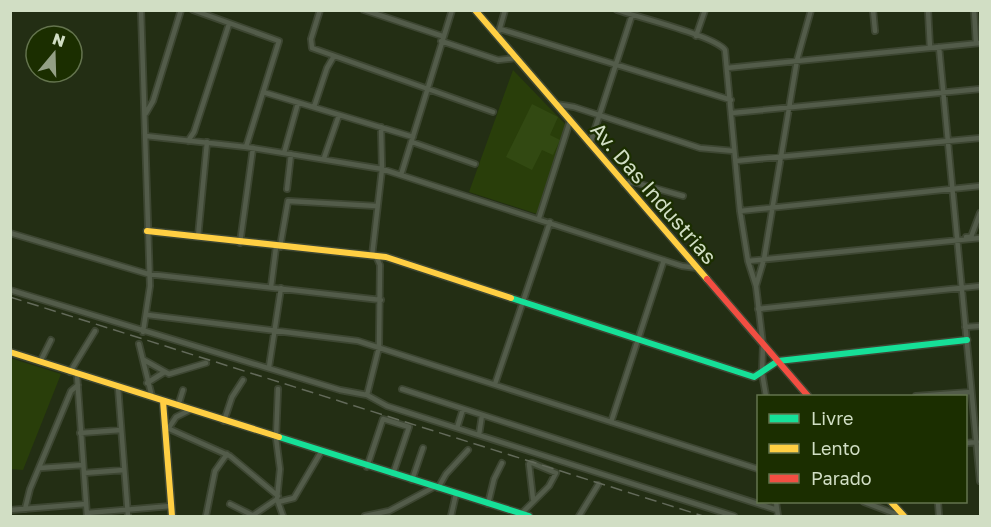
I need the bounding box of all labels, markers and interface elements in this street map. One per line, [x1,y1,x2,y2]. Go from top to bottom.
north arrow [24,24,84,84]
text: N [50,28,68,51]
street label: Av. Das Industrias [585,117,723,269]
legend [757,395,967,503]
text: Livre [811,407,853,429]
text: Lento [811,437,860,459]
text: Parado [811,467,872,489]

